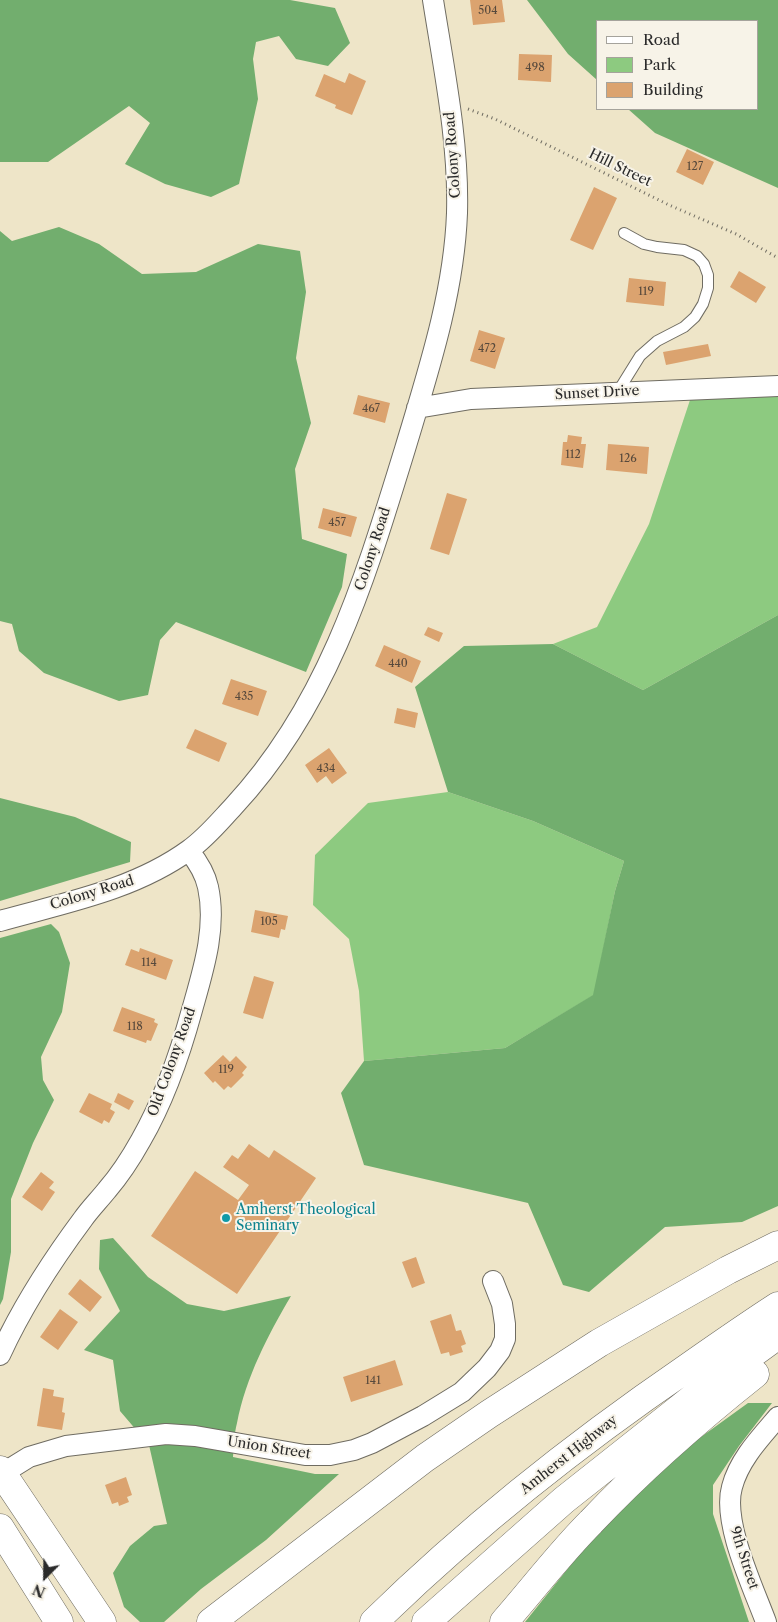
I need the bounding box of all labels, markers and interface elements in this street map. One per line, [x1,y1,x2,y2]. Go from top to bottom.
house number: 504 [478,4,498,18]
legend [596,20,758,110]
text: Road [643,30,680,49]
text: Park [643,55,676,74]
house number: 498 [525,61,545,75]
text: Building [643,80,703,99]
street label: Colony Road [442,111,464,199]
street label: Hill Street [586,146,654,190]
house number: 127 [687,160,703,174]
house number: 119 [638,285,654,299]
house number: 472 [478,342,496,356]
street label: Sunset Drive [554,382,640,404]
house number: 467 [362,402,380,416]
house number: 112 [565,448,581,462]
house number: 126 [619,452,637,466]
street label: Colony Road [352,505,394,593]
house number: 457 [328,516,346,530]
house number: 440 [388,657,408,671]
house number: 435 [235,690,253,704]
house number: 434 [317,762,335,776]
street label: Colony Road [48,872,136,914]
house number: 105 [260,915,278,929]
house number: 114 [141,956,157,970]
street label: Old Colony Road [145,1005,199,1119]
house number: 118 [127,1020,143,1034]
house number: 119 [218,1063,234,1077]
place label: Amherst Theological Seminary [236,1202,376,1234]
marker: Amherst Theological Seminary [220,1212,232,1224]
house number: 141 [365,1374,381,1388]
street label: Amherst Highway [517,1412,621,1498]
street label: Union Street [226,1433,312,1463]
street label: 9th Street [726,1524,762,1592]
north arrow [20,1552,70,1602]
text: N [30,1580,48,1601]

